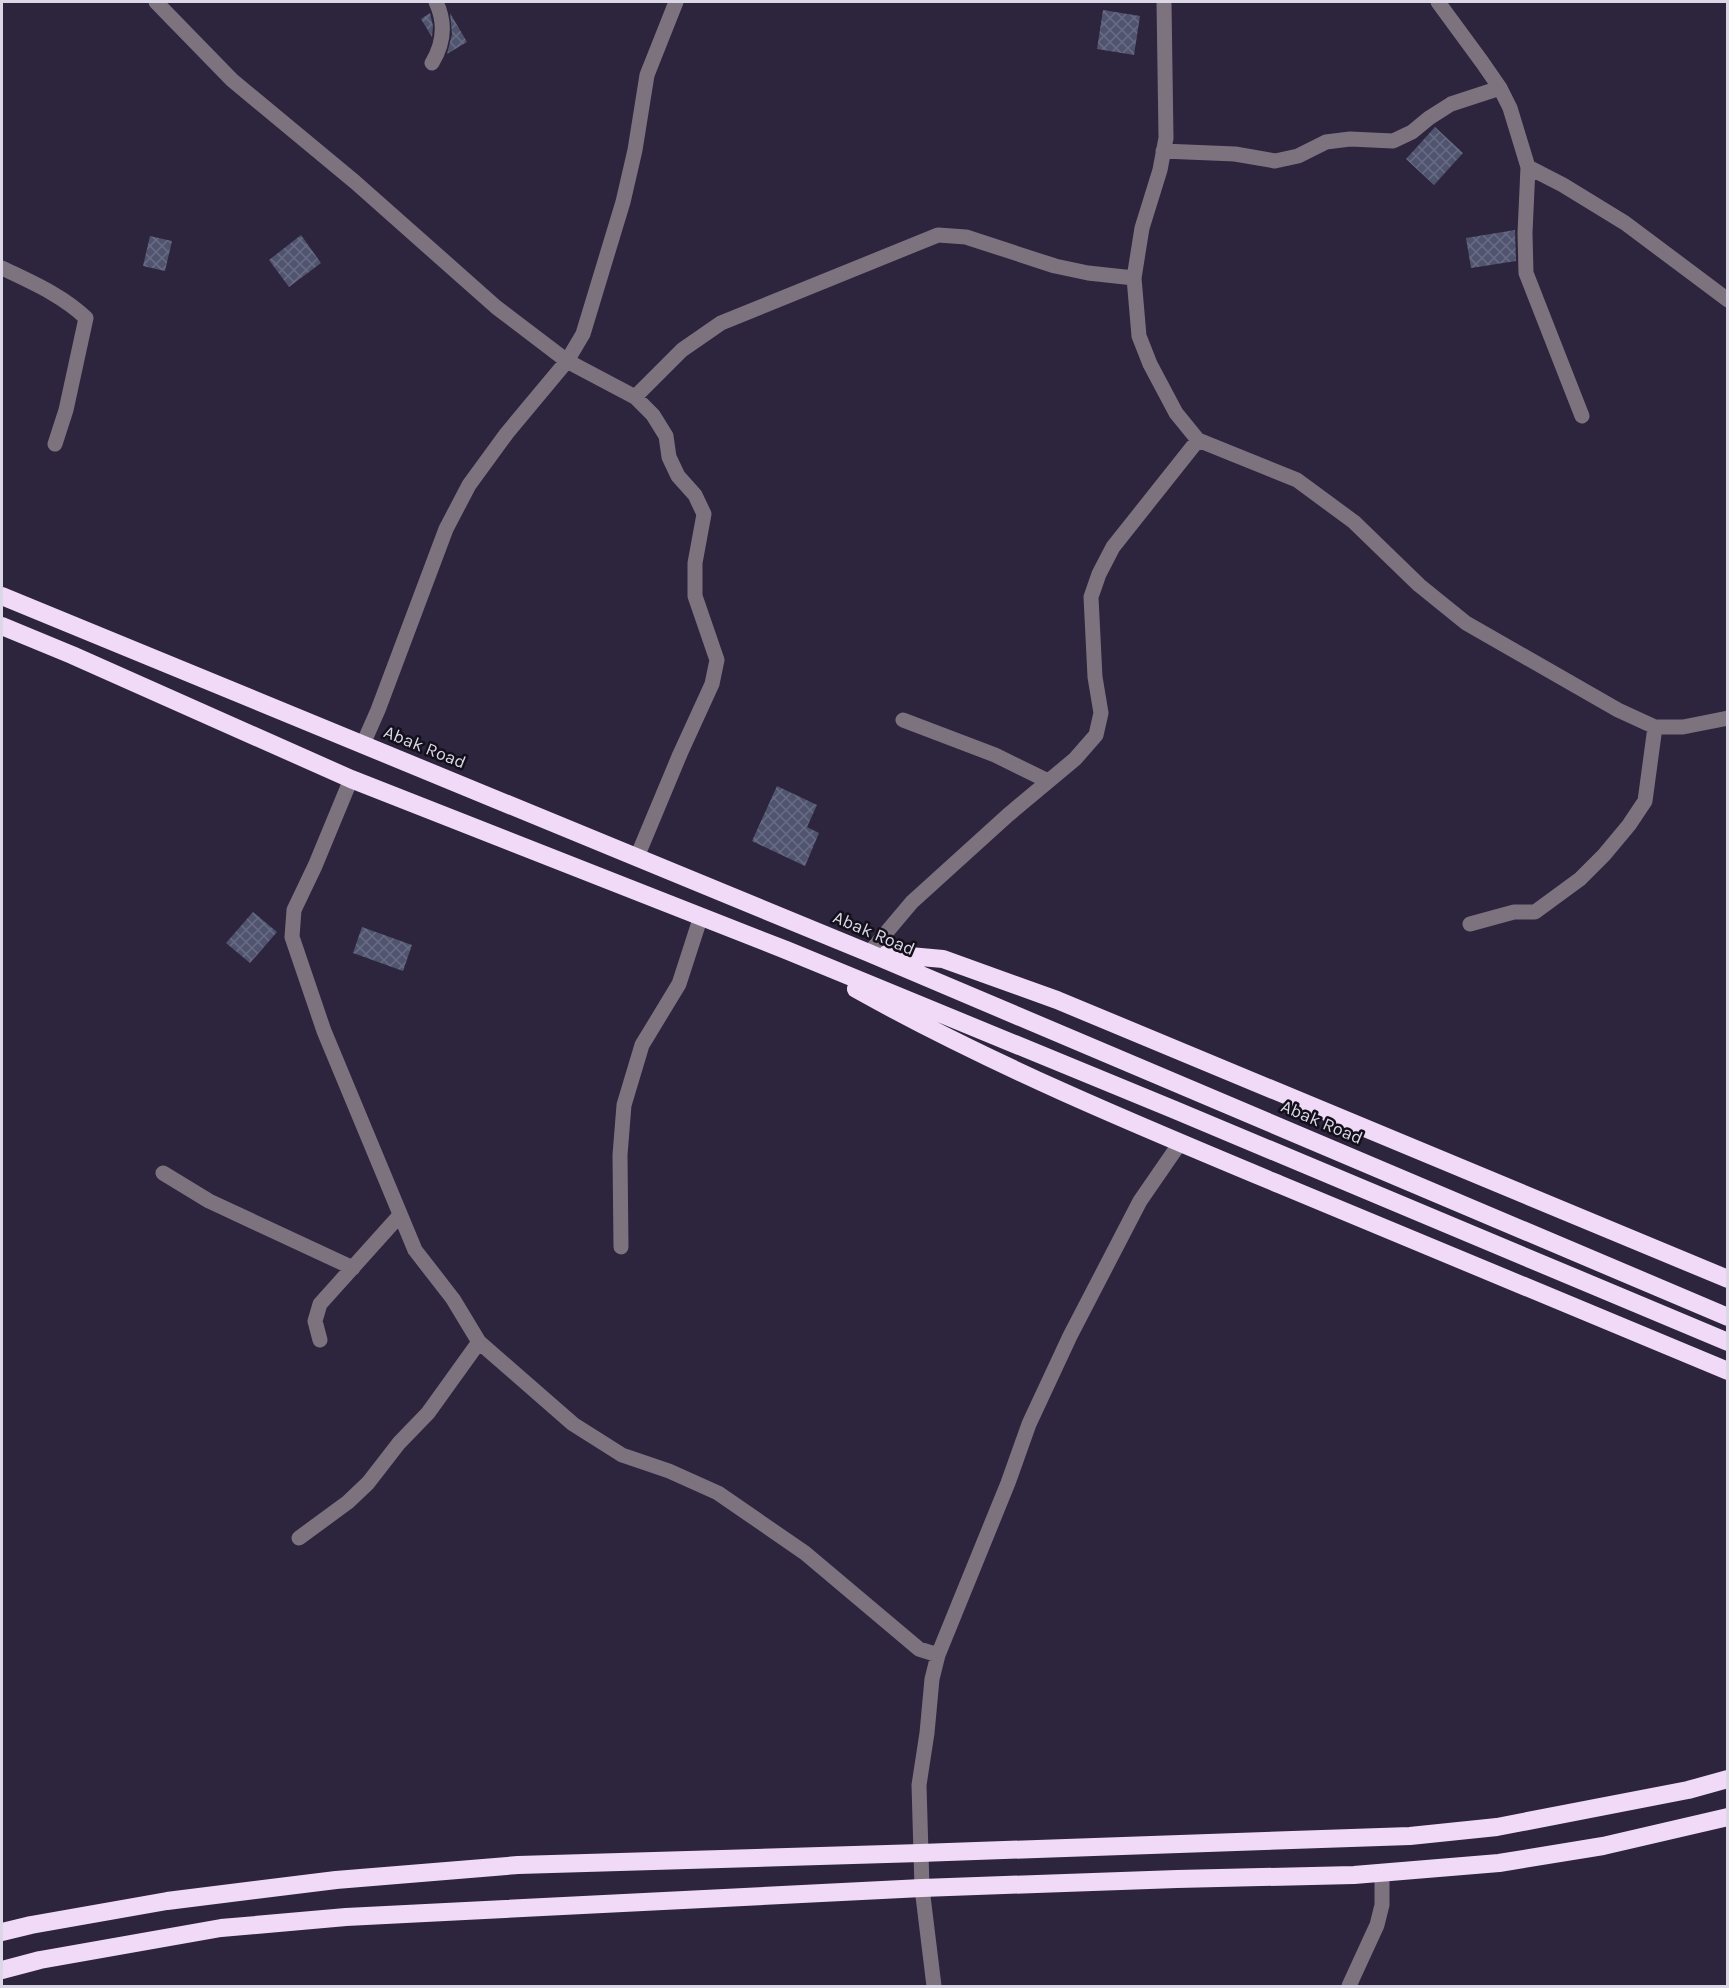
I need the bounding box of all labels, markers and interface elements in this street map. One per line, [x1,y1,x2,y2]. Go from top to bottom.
street label: Abak Road [381,721,469,773]
street label: Abak Road [830,906,918,960]
street label: Abak Road [1278,1095,1366,1149]

